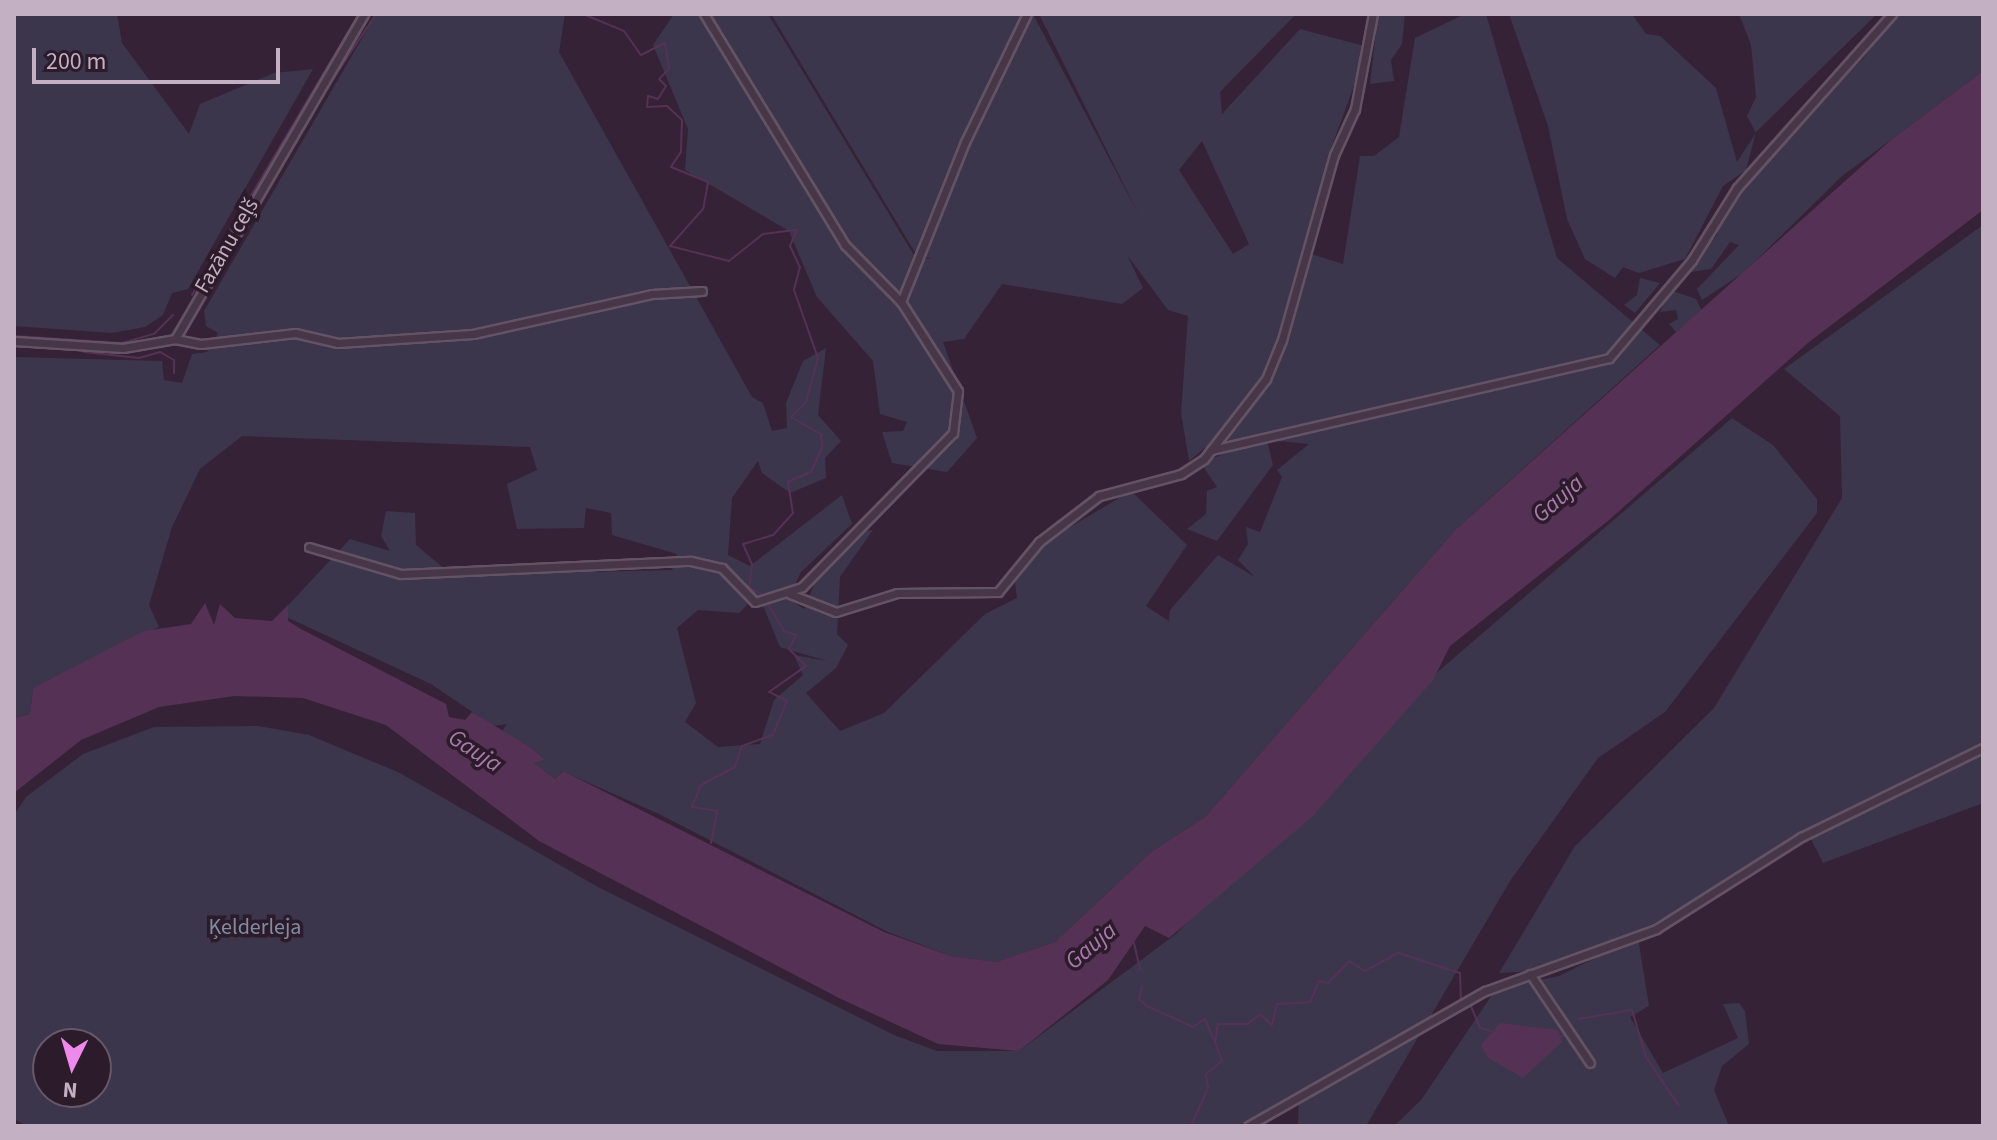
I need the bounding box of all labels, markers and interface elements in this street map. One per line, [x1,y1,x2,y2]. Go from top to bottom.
scale bar [36,32,284,82]
text: 200 m [46,44,106,79]
street label: Fazānu ceļš [189,194,265,298]
water label: Gauja [1527,469,1589,529]
water label: Gauja [443,723,507,779]
park label: Ķelderleja [209,915,301,941]
water label: Gauja [1059,916,1123,976]
north arrow [32,1028,112,1108]
text: N [61,1073,79,1106]

